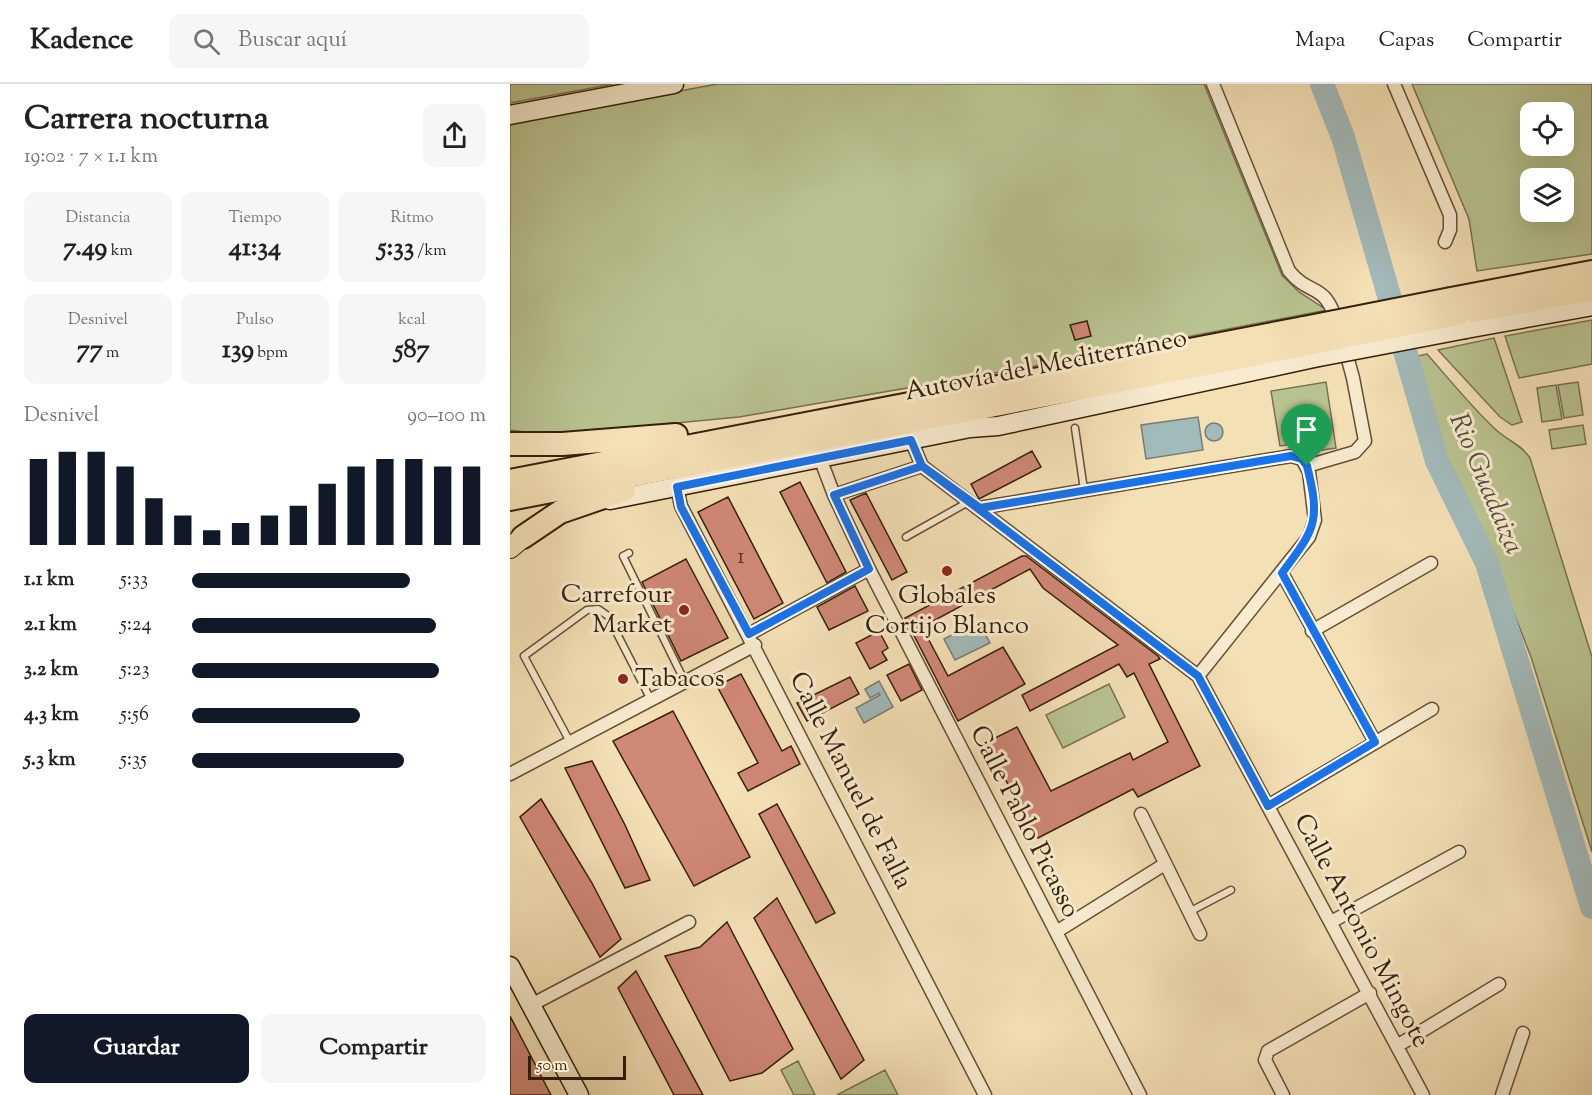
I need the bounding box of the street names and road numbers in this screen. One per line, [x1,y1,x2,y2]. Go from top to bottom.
street label: Autovía del Mediterráneo [902,320,1190,412]
street label: Calle Manuel de Falla [779,666,921,896]
street label: Calle Pablo Picasso [960,719,1088,925]
street label: Calle Antonio Mingote [1284,807,1438,1055]

